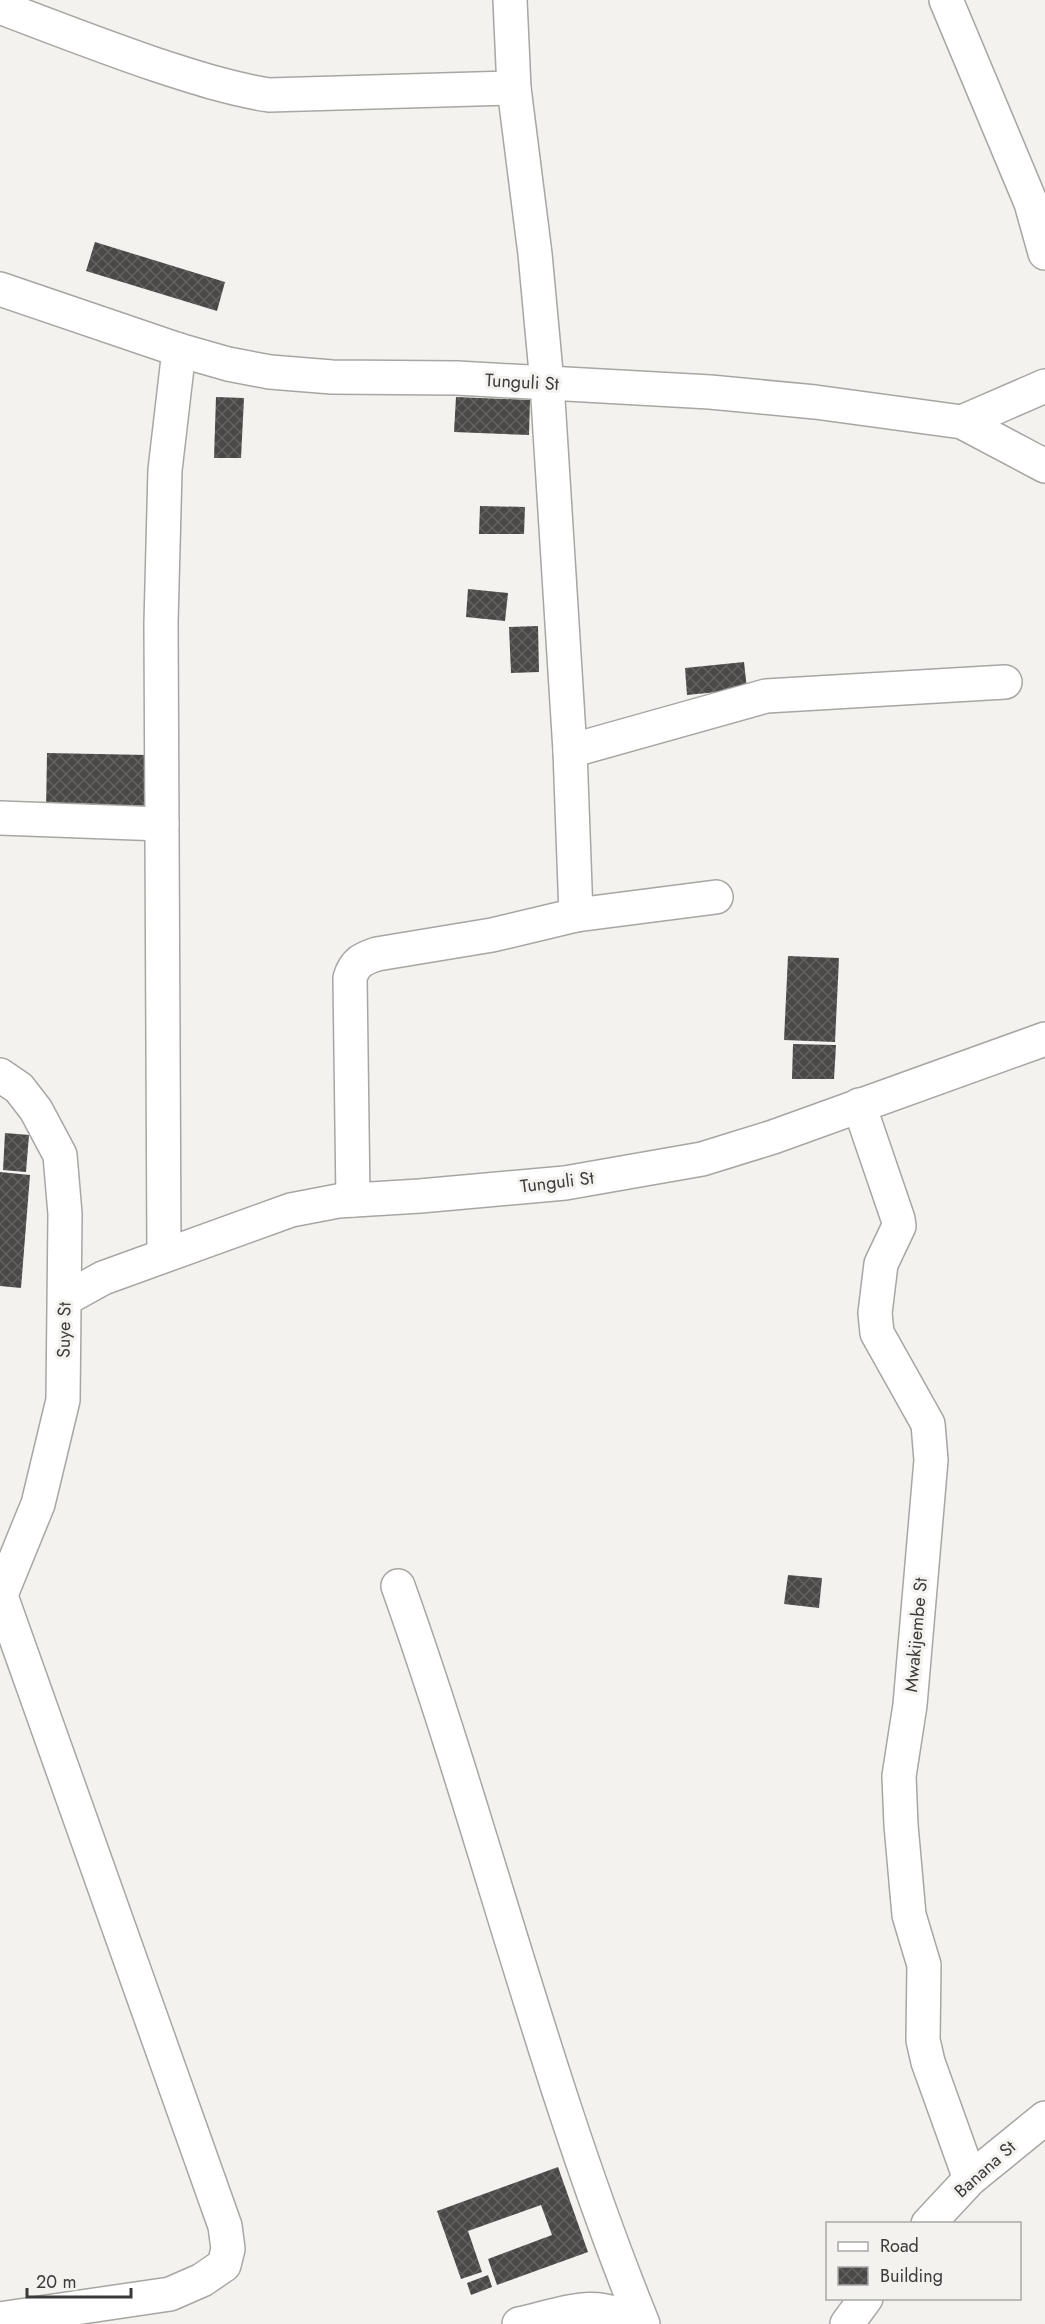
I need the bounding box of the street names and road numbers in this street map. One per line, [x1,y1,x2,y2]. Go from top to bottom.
street label: Tunguli St [484,367,560,397]
street label: Tunguli St [519,1165,596,1199]
street label: Suye St [51,1301,77,1358]
street label: Mwakijembe St [898,1576,934,1693]
street label: Banana St [949,2134,1022,2204]

